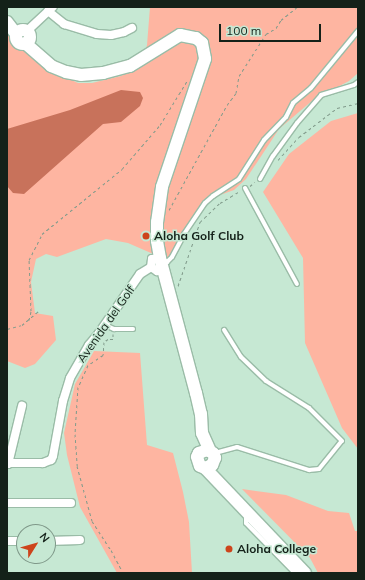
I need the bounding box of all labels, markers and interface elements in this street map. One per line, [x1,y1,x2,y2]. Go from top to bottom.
scale bar [221,16,323,42]
text: 100 m [226,23,261,38]
place label: Aloha Golf Club [154,229,244,243]
marker: Aloha Golf Club [141,231,151,241]
street label: Avenida del Golf [74,283,138,365]
north arrow [16,524,56,564]
text: N [37,530,53,545]
place label: Aloha College [237,542,316,556]
marker: Aloha College [224,544,234,554]

